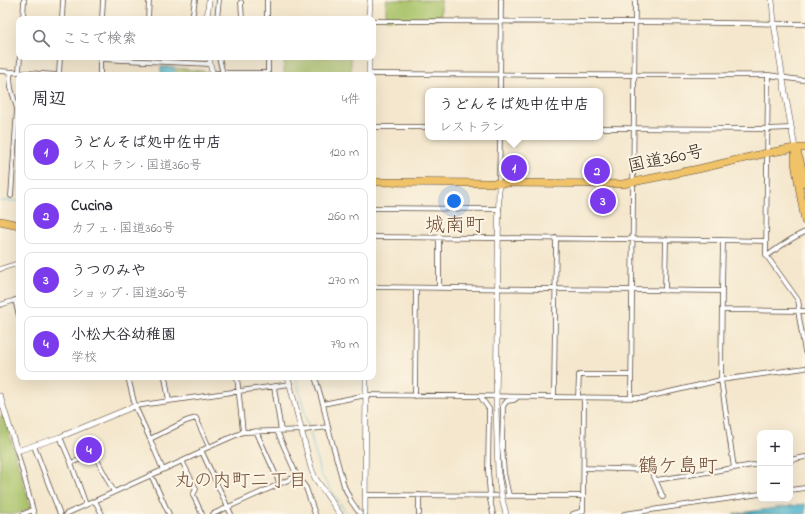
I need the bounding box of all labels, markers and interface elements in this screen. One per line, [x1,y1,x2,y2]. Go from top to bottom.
search box [16,16,376,60]
icon: search [30,27,52,49]
text: ここで検索 [62,28,137,50]
text: 周辺 [32,87,66,112]
popup [425,88,603,140]
text: 4件 [342,90,360,109]
text: うどんそば処中佐中店 [439,94,589,116]
text: レストラン [439,118,505,137]
text: うどんそば処中佐中店 [71,132,222,154]
street label: 国道360号 [626,139,706,181]
text: 1 [44,143,48,162]
text: 120 m [329,143,359,162]
pin: 1 [501,153,527,183]
text: レストラン · 国道360号 [71,156,202,175]
pin: 2 [584,156,610,186]
pin: 3 [590,186,616,216]
your location [444,191,464,211]
text: Cucina [71,195,113,217]
text: 2 [43,207,49,226]
text: 260 m [328,207,359,226]
district label: 城南町 [425,212,485,241]
text: カフェ · 国道360号 [71,219,175,238]
text: うつのみや [71,260,146,282]
text: 3 [43,271,49,290]
text: 270 m [328,271,359,290]
text: ショップ · 国道360号 [71,284,187,303]
text: 小松大谷幼稚園 [71,324,176,346]
text: 4 [43,335,49,354]
text: 790 m [331,335,359,354]
text: 学校 [71,348,97,367]
map controls [757,430,793,502]
button: + [757,430,793,466]
pin: 4 [76,435,102,465]
district label: 鶴ケ島町 [638,453,718,482]
button: − [757,466,793,502]
district label: 丸の内町二丁目 [174,468,308,495]

